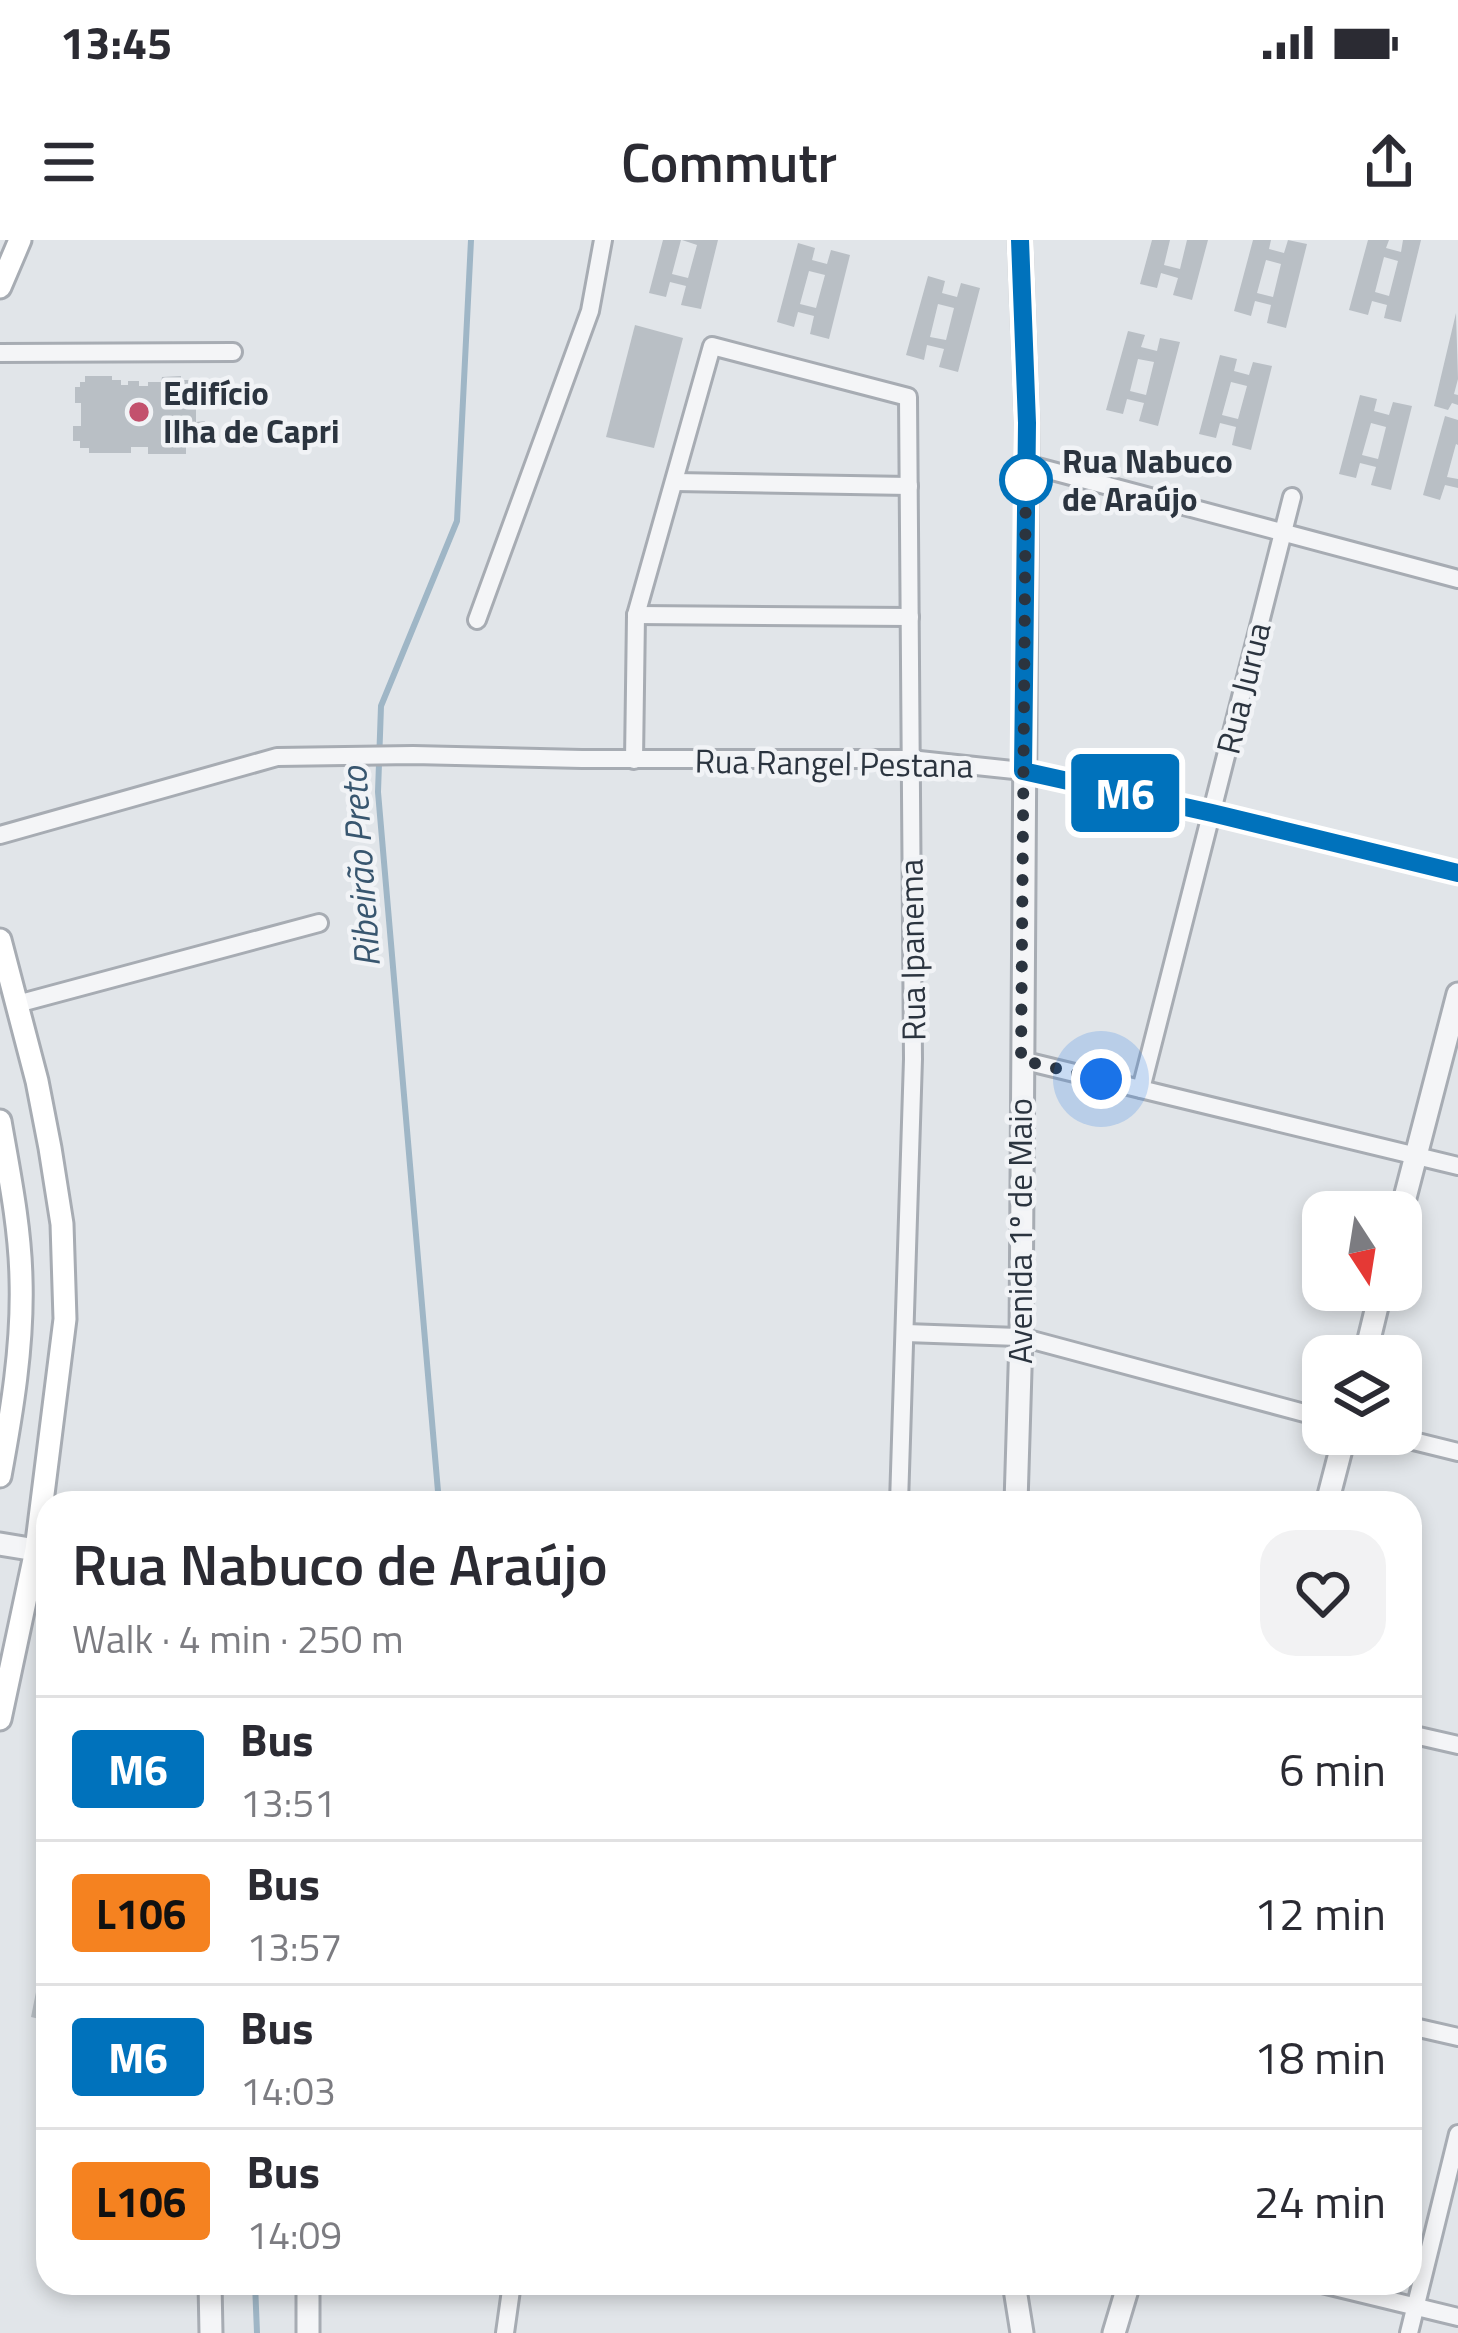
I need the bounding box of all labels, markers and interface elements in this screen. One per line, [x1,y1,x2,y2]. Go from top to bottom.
text: 13:45 [60,8,172,76]
text: Commutr [621,121,837,203]
icon: menu [36,129,102,195]
icon: share [1356,129,1422,195]
place label: Edifício Ilha de Capri [163,368,339,456]
marker: Edifício Ilha de Capri [126,399,152,425]
place label: Rua Nabuco de Araújo [1062,436,1233,524]
marker: Rua Nabuco de Araújo [1001,455,1051,505]
street label: Rua Jurua [1203,617,1283,759]
street label: Rua Rangel Pestana [694,736,974,790]
line badge: M6 [1071,754,1179,832]
text: M6 [1095,761,1155,825]
water label: Ribeirão Preto [325,764,394,969]
street label: Rua Ipanema [885,859,939,1041]
your location [1071,1049,1131,1109]
street label: Avenida 1º de Maio [995,1098,1045,1364]
north arrow [1302,1191,1422,1311]
map controls [1302,1191,1422,1455]
button: layers [1302,1335,1422,1455]
text: Rua Nabuco de Araújo [72,1520,608,1607]
button: heart [1260,1530,1386,1656]
text: Walk · 4 min · 250 m [72,1609,404,1668]
text: Bus [240,1705,314,1773]
text: 6 min [1279,1735,1386,1803]
text: M6 [108,1737,168,1801]
text: 13:51 [240,1773,336,1832]
text: Bus [246,1849,320,1917]
text: 12 min [1254,1879,1386,1947]
text: L106 [96,1881,186,1945]
text: 13:57 [246,1917,342,1976]
text: Bus [240,1993,314,2061]
text: 18 min [1254,2023,1386,2091]
text: M6 [108,2025,168,2089]
text: 14:03 [240,2061,336,2120]
text: Bus [246,2137,320,2205]
text: 24 min [1254,2167,1386,2235]
text: L106 [96,2169,186,2233]
text: 14:09 [246,2205,342,2264]

